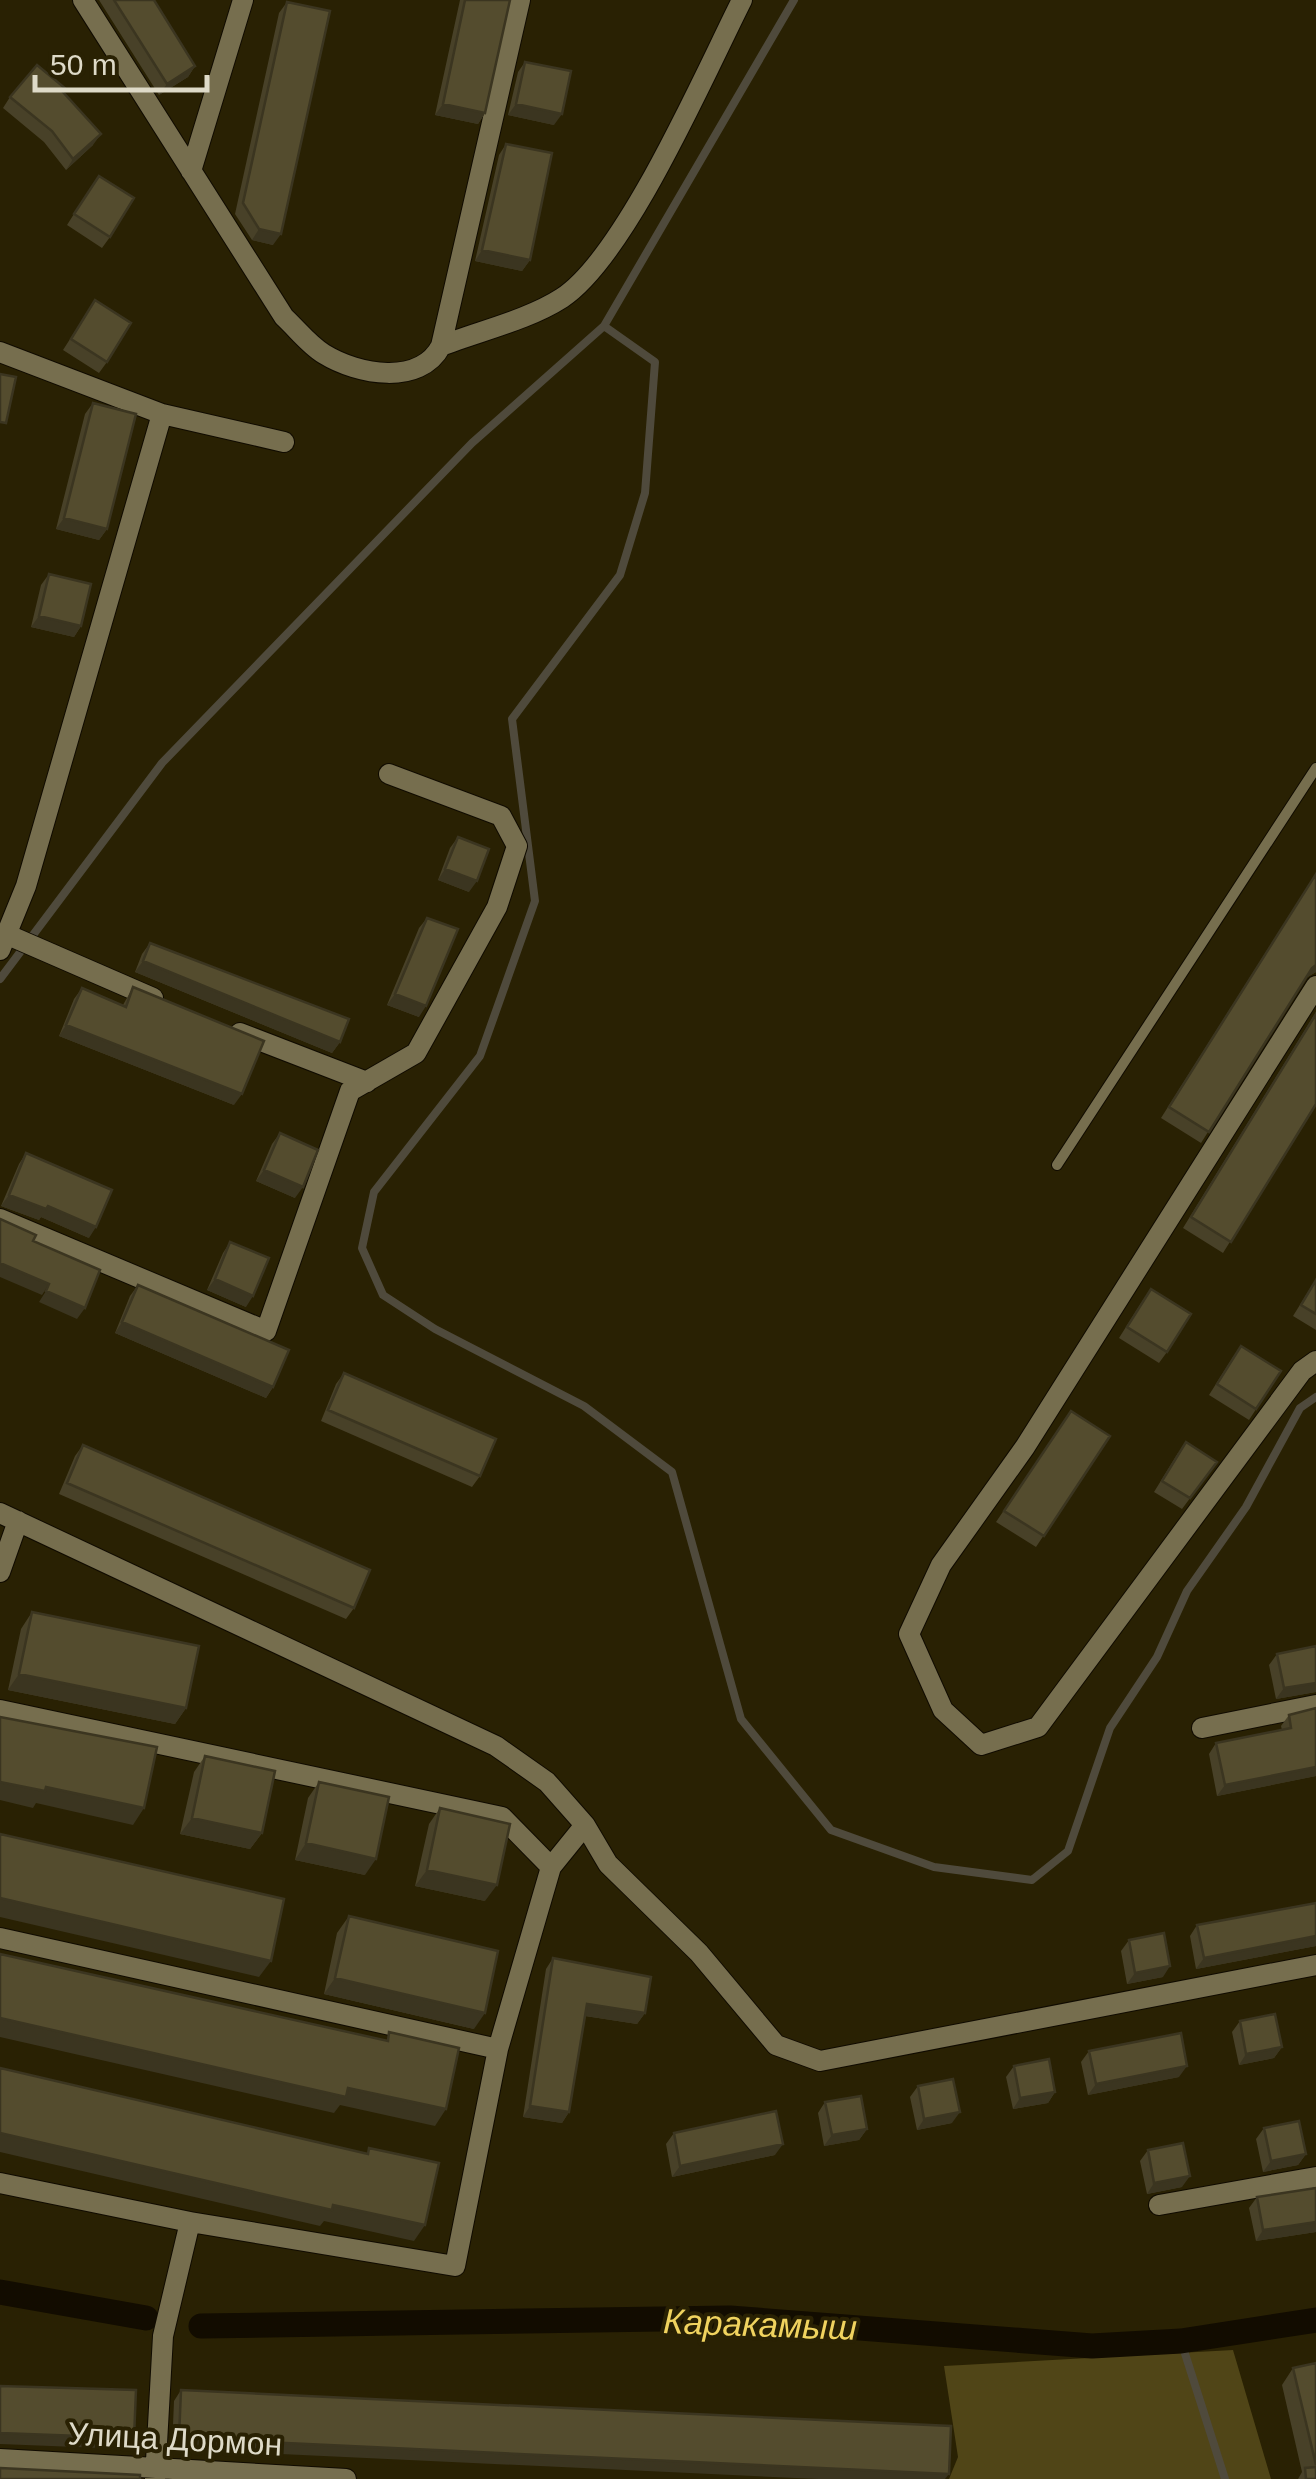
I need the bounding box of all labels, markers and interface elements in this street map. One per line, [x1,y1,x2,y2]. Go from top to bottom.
scale bar [35,30,208,92]
text: 50 m [50,48,117,81]
water label: Каракамыш [662,2301,858,2347]
street label: Улица Дормон [67,2415,283,2463]

